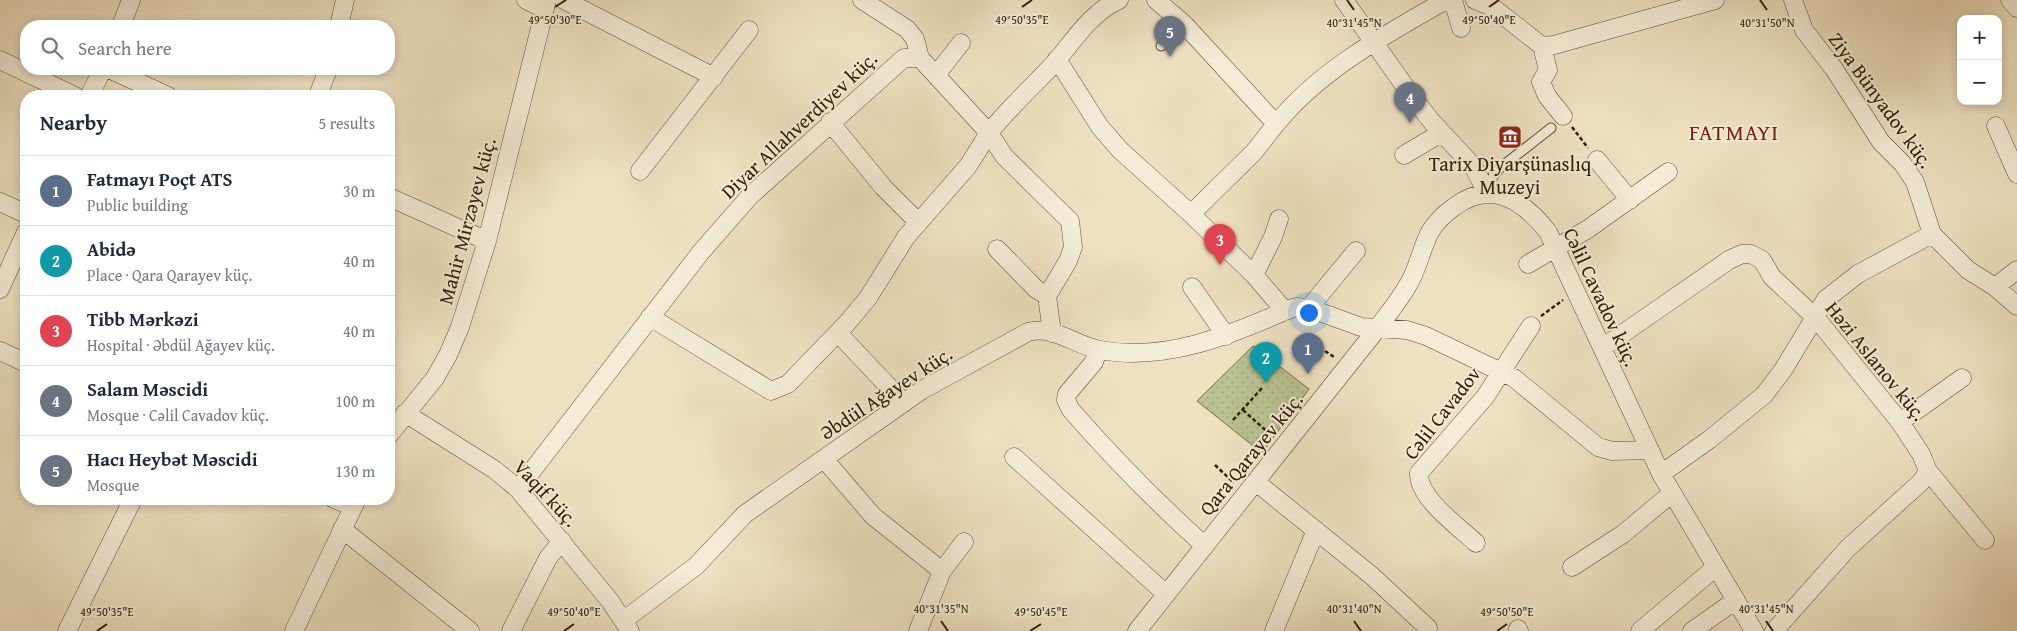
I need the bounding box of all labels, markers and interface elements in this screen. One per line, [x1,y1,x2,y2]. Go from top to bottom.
text: 49°50'30"E [528,11,582,28]
text: 49°50'35"E [995,11,1049,28]
text: 49°50'40"E [1462,11,1516,28]
text: 40°31'45"N [1326,14,1382,31]
text: 40°31'50"N [1739,14,1795,31]
map controls [1957,15,2002,105]
button: + [1957,15,2002,60]
pin: 5 [1154,16,1186,57]
search box [20,20,395,75]
street label: Ziya Bünyadov küç. [1822,26,1941,174]
icon: search [38,34,66,62]
text: Search here [78,34,172,62]
street label: Diyar Allahverdiyev küç. [714,44,883,205]
button: − [1957,60,2002,105]
pin: 4 [1394,82,1426,123]
text: Nearby [40,107,107,138]
text: 5 results [318,111,375,135]
district label: FATMAYI [1689,116,1779,148]
museum icon: Tarix Diyarşünaslıq Muzeyi [1497,124,1523,150]
street label: Mahir Mirzəyev küç. [430,134,503,308]
place label: Tarix Diyarşünaslıq Muzeyi [1429,149,1592,201]
text: Fatmayı Poçt ATS [87,165,233,193]
text: 1 [52,179,60,203]
text: 30 m [343,179,375,203]
text: Public building [87,193,188,217]
street label: Cəlil Cavadov küç. [1557,223,1646,371]
pin: 3 [1204,224,1236,265]
text: Abidə [87,235,136,263]
text: 2 [52,249,60,273]
text: 40 m [343,249,375,273]
text: Place · Qara Qarayev küç. [87,263,252,287]
street label: Həzi Aslanov küç. [1819,295,1934,427]
your location [1296,300,1322,326]
text: Tibb Mərkəzi [87,305,199,333]
text: 3 [52,319,60,343]
text: 40 m [343,319,375,343]
text: Hospital · Əbdül Ağayev küç. [87,333,275,357]
pin: 1 [1292,333,1324,374]
street label: Əbdül Ağayev küç. [814,339,958,446]
pin: 2 [1250,342,1282,383]
street label: Cəlil Cavadov [1396,360,1487,465]
text: Salam Məscidi [87,375,208,403]
street label: Qara Qarayev küç. [1192,386,1309,521]
text: 4 [52,389,60,413]
text: 100 m [335,389,375,413]
text: Mosque · Cəlil Cavadov küç. [87,403,269,427]
text: Hacı Heybət Məscidi [87,445,258,473]
street label: Vaqif küç. [507,452,585,533]
text: 5 [52,459,60,483]
text: 130 m [335,459,375,483]
text: Mosque [87,473,139,497]
text: 40°31'35"N [913,600,969,617]
text: 40°31'40"N [1326,600,1382,617]
text: 40°31'45"N [1738,600,1794,617]
text: 49°50'35"E [80,603,134,620]
text: 49°50'40"E [547,603,601,620]
text: 49°50'45"E [1014,603,1068,620]
text: 49°50'50"E [1480,603,1534,620]

